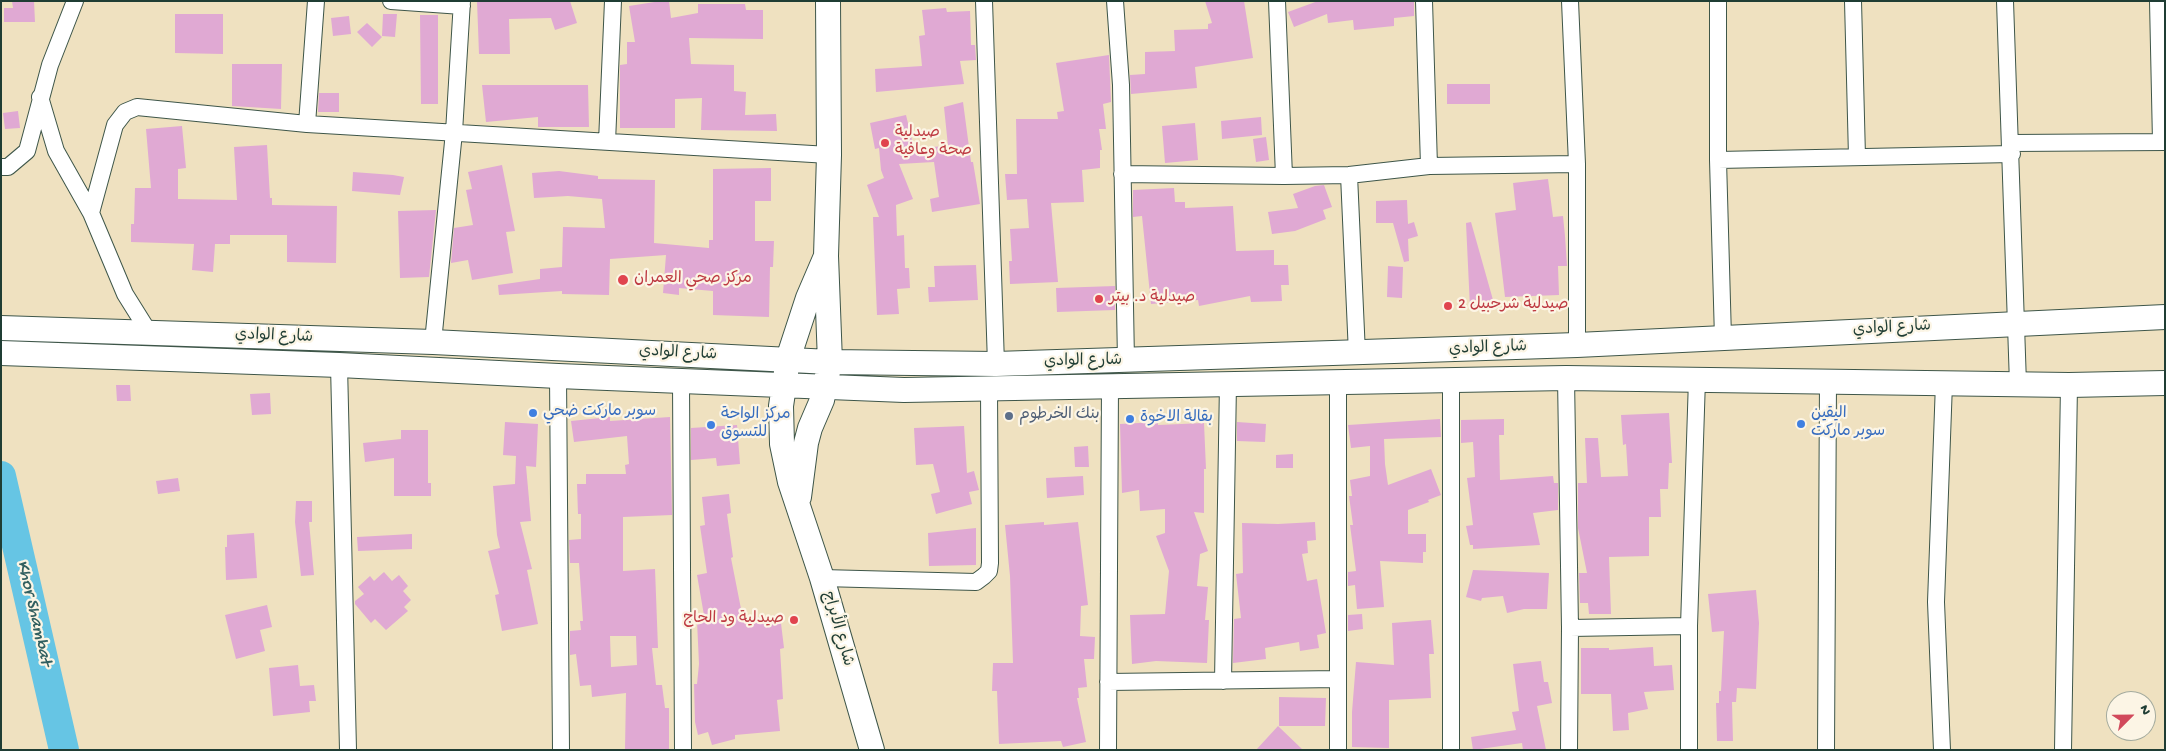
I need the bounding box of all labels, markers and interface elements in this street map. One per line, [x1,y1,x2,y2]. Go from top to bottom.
place label: صيدلية صحة وعافية [895,124,972,162]
marker: صيدلية صحة وعافية [879,137,891,149]
place label: مركز صحي العمران [634,270,752,290]
marker: مركز صحي العمران [616,273,630,287]
place label: صيدلية د. بيتر [1109,289,1195,309]
marker: صيدلية د. بيتر [1093,293,1105,305]
place label: صيدلية شرحبيل 2 [1458,296,1568,316]
marker: صيدلية شرحبيل 2 [1442,300,1454,312]
street label: شارع الوادي [1852,317,1932,341]
street label: شارع الوادي [235,326,313,348]
street label: شارع الوادي [1449,338,1527,360]
street label: شارع الوادي [638,342,718,366]
street label: شارع الوادي [1044,352,1122,372]
place label: سوبر ماركت ضحي [543,403,656,423]
place label: اليقين سوبر ماركت [1811,405,1885,443]
place label: مركز الواحة للتسوق [721,406,791,444]
place label: بنك الخرطوم [1019,406,1100,426]
marker: سوبر ماركت ضحي [527,407,539,419]
place label: بقالة الاخوة [1140,409,1213,429]
marker: بنك الخرطوم [1003,410,1015,422]
marker: بقالة الاخوة [1124,413,1136,425]
marker: اليقين سوبر ماركت [1795,418,1807,430]
marker: مركز الواحة للتسوق [705,419,717,431]
water label: Khor Shambat [10,558,56,668]
street label: شارع الأبراج [817,589,857,669]
place label: صيدلية ود الحاج [683,610,784,630]
marker: صيدلية ود الحاج [788,614,800,626]
north arrow [2106,691,2156,741]
text: N [2135,703,2154,718]

